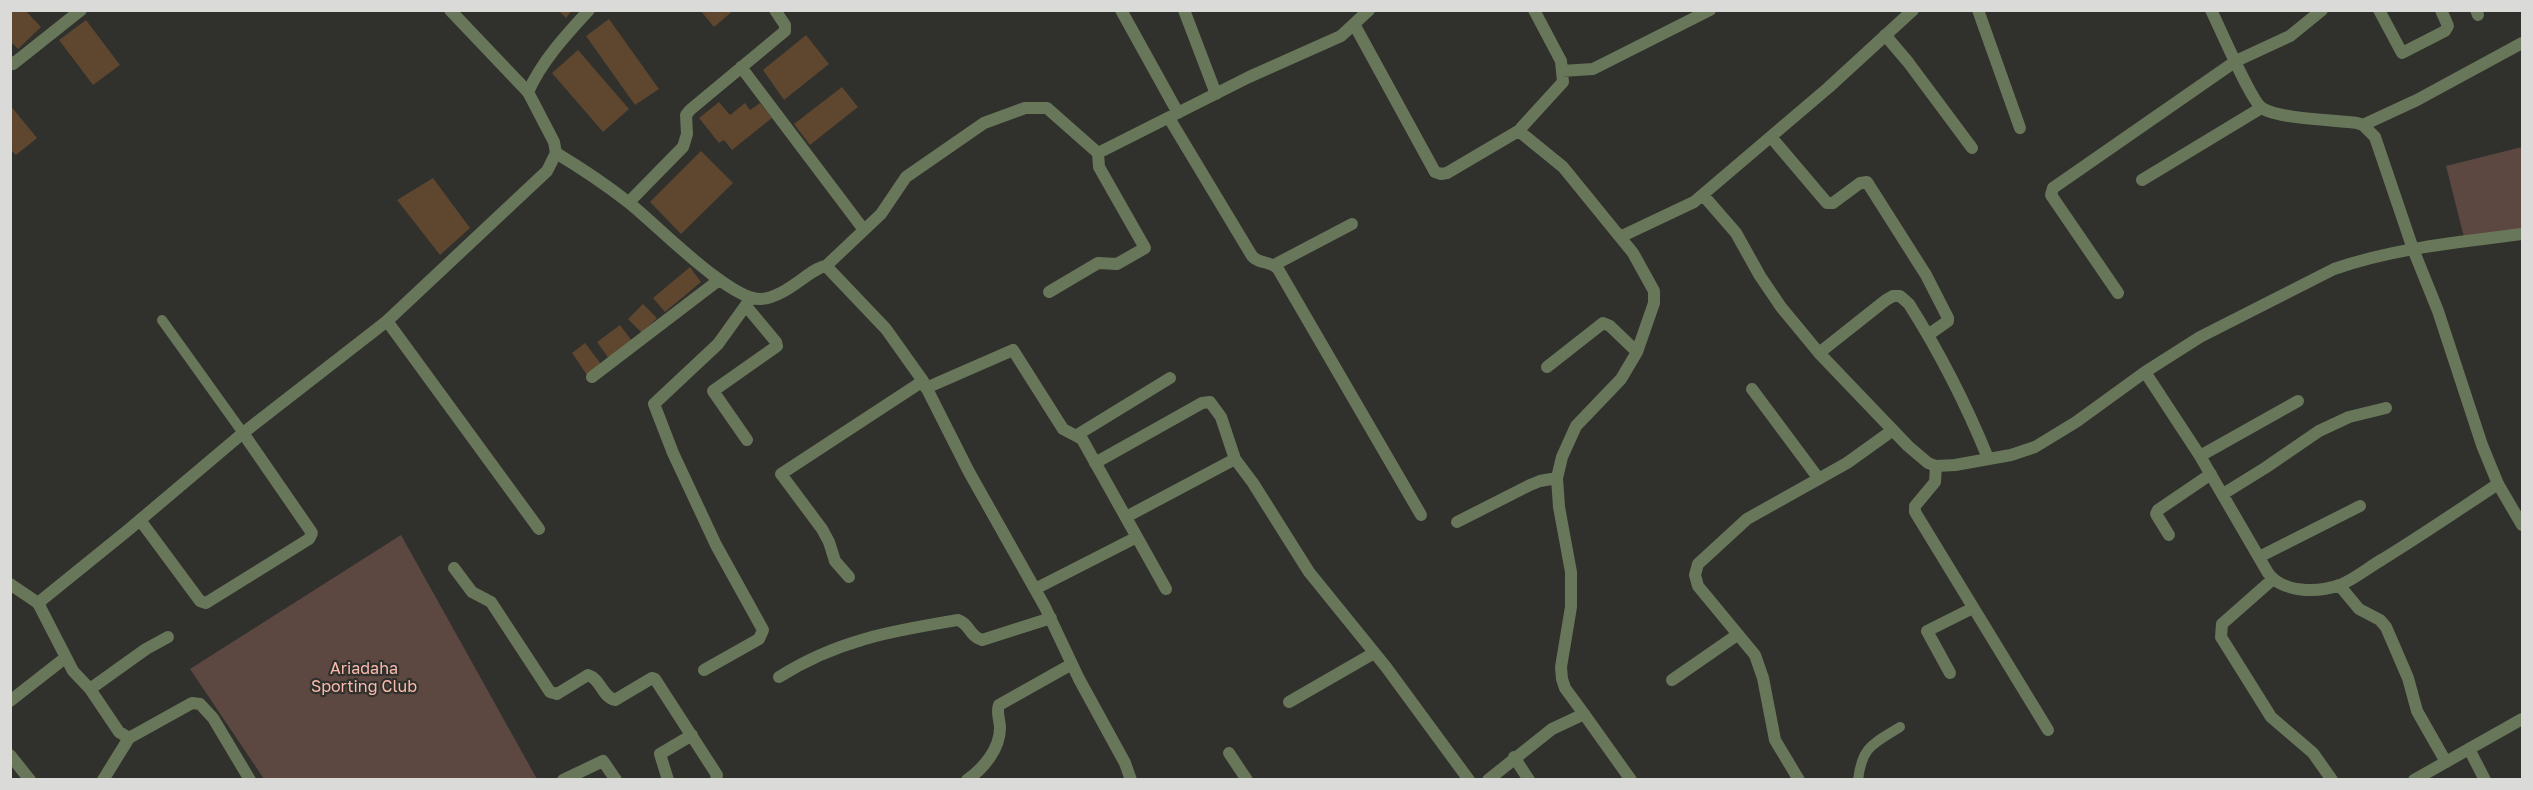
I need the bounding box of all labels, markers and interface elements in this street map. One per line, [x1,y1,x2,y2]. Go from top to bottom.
park label: Ariadaha Sporting Club [311,659,417,697]

